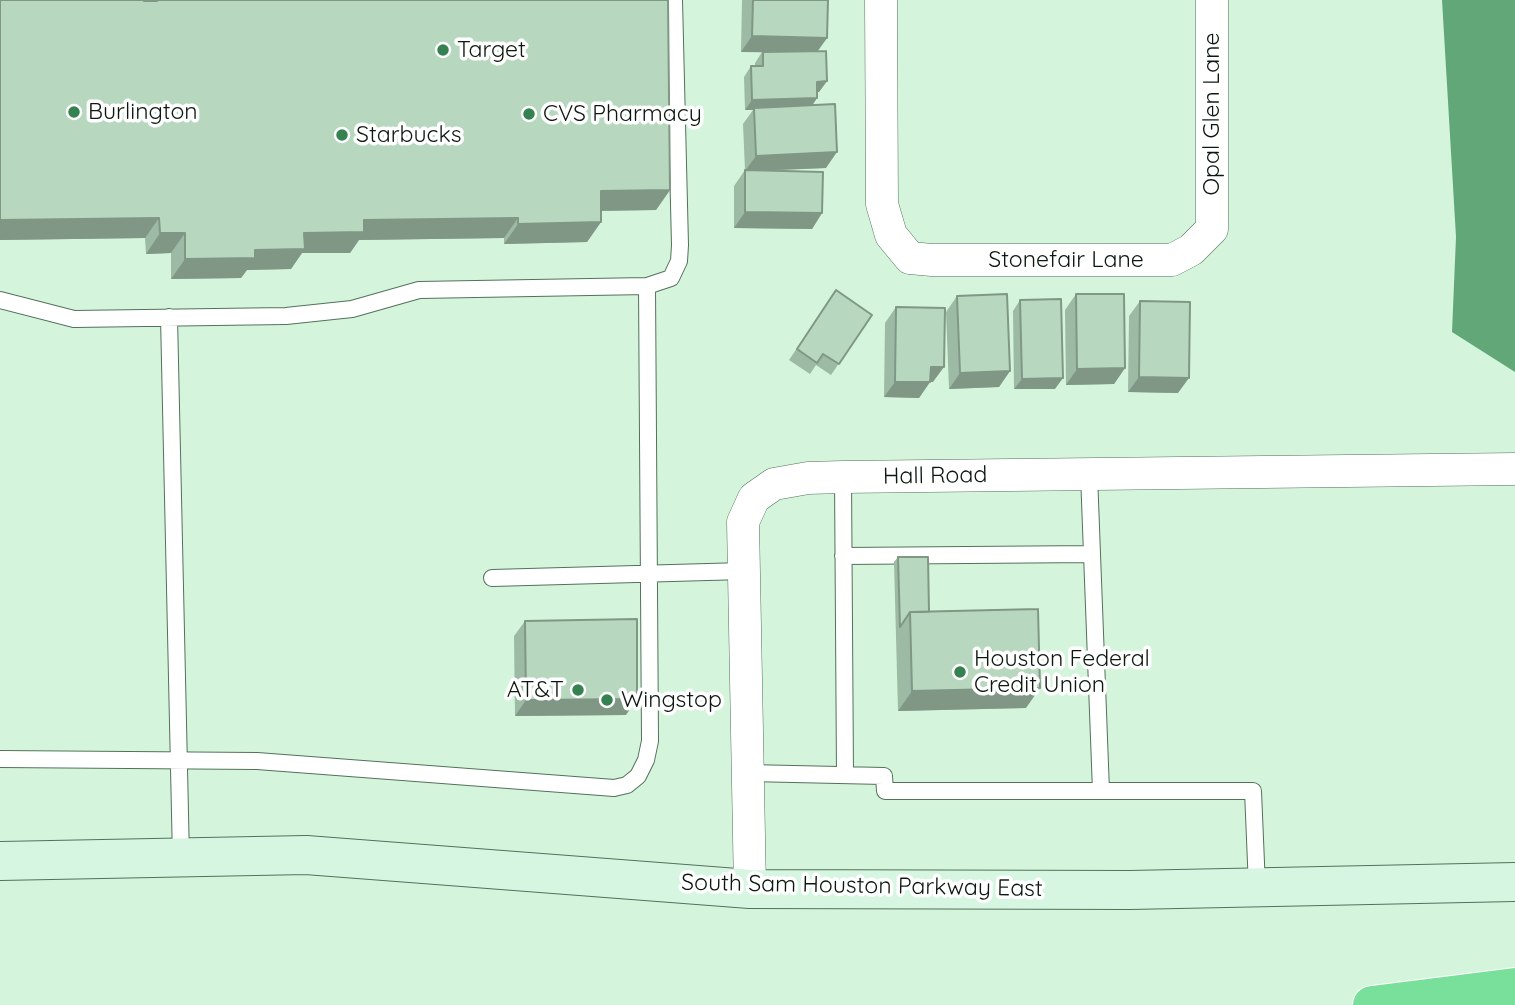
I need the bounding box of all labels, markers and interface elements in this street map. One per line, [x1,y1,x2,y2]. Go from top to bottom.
street label: Opal Glen Lane [1198,32,1226,196]
place label: Target [457,36,526,64]
marker: Target [435,42,451,58]
place label: Burlington [88,98,198,126]
place label: CVS Pharmacy [543,100,702,128]
marker: Burlington [66,104,82,120]
marker: CVS Pharmacy [521,106,537,122]
place label: Starbucks [356,121,461,149]
marker: Starbucks [334,127,350,143]
street label: Stonefair Lane [988,246,1144,274]
street label: Hall Road [883,461,987,491]
place label: Houston Federal Credit Union [974,645,1150,699]
marker: Houston Federal Credit Union [952,664,968,680]
place label: AT&T [507,676,564,704]
marker: AT&T [570,682,586,698]
place label: Wingstop [621,686,722,714]
marker: Wingstop [599,692,615,708]
street label: South Sam Houston Parkway East [681,869,1043,903]

